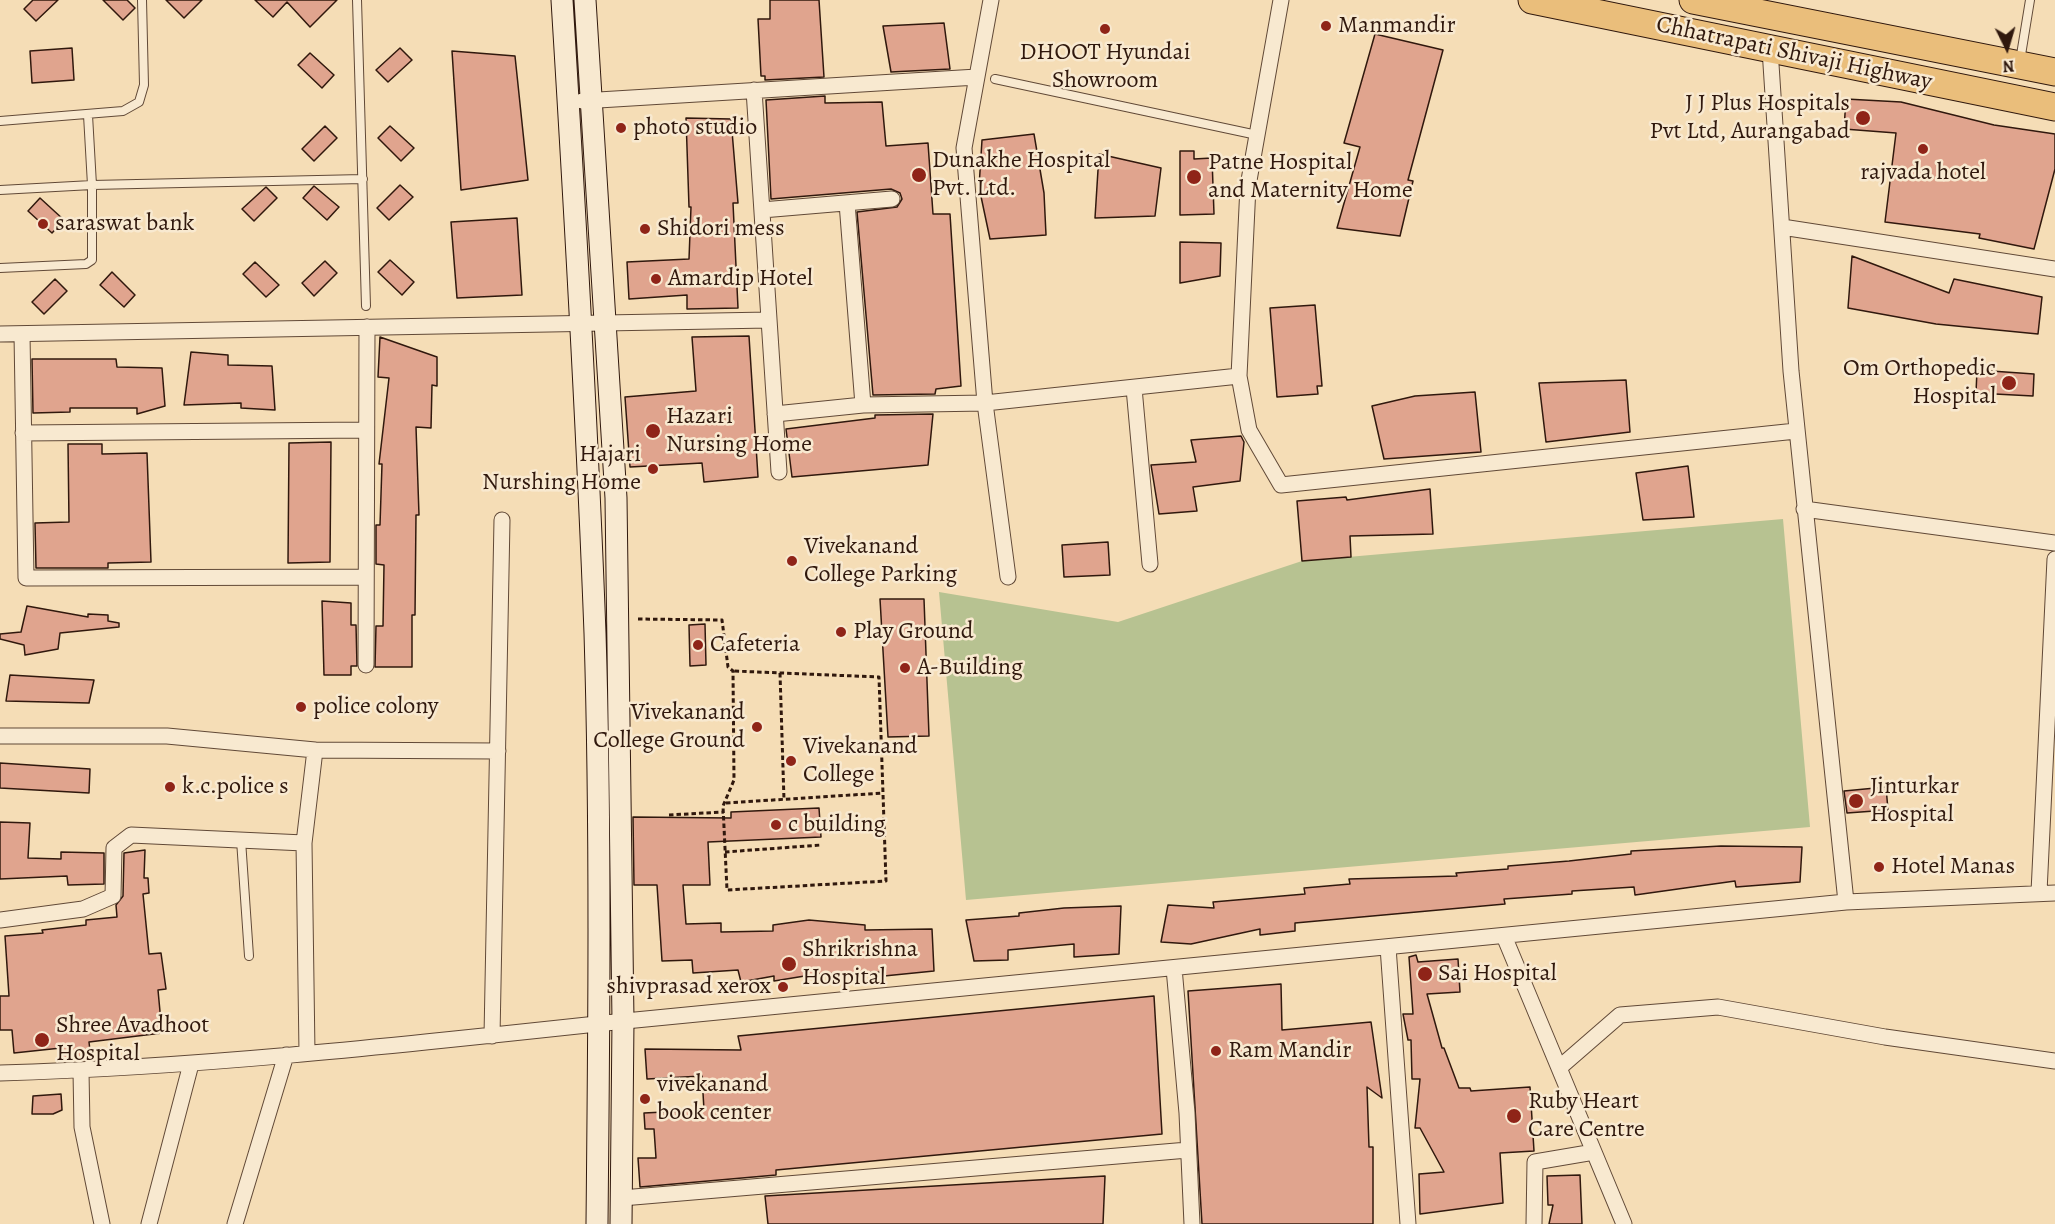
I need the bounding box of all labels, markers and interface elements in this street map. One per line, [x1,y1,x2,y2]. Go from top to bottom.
street label: Chhatrapati Shivaji Highway [1653,11,1935,97]
place label: Manmandir [1338,12,1456,40]
north arrow [1977,18,2037,78]
marker: Manmandir [1319,19,1333,33]
marker: DHOOT Hyundai Showroom [1098,22,1112,36]
place label: DHOOT Hyundai Showroom [1020,39,1190,95]
text: N [2002,54,2015,77]
place label: J J Plus Hospitals Pvt Ltd, Aurangabad [1649,90,1850,146]
marker: J J Plus Hospitals Pvt Ltd, Aurangabad [1854,109,1872,127]
place label: photo studio [633,114,757,142]
marker: photo studio [614,121,628,135]
marker: rajvada hotel [1916,142,1930,156]
place label: Dunakhe Hospital Pvt. Ltd. [932,147,1110,203]
place label: Patne Hospital and Maternity Home [1208,149,1413,205]
place label: rajvada hotel [1860,159,1986,187]
marker: Dunakhe Hospital Pvt. Ltd. [910,166,928,184]
marker: Patne Hospital and Maternity Home [1185,168,1203,186]
place label: saraswat bank [55,210,194,238]
place label: Shidori mess [657,215,785,243]
marker: saraswat bank [36,217,50,231]
marker: Shidori mess [638,222,652,236]
place label: Amardip Hotel [668,265,813,293]
marker: Amardip Hotel [649,272,663,286]
place label: Om Orthopedic Hospital [1843,355,1996,411]
marker: Om Orthopedic Hospital [2000,374,2018,392]
place label: Hazari Nursing Home [666,403,812,459]
marker: Hazari Nursing Home [644,422,662,440]
place label: Hajari Nurshing Home [482,441,641,497]
marker: Hajari Nurshing Home [646,462,660,476]
place label: Vivekanand College Parking [804,533,957,589]
marker: Vivekanand College Parking [785,554,799,568]
place label: Play Ground [853,618,974,646]
marker: Play Ground [834,625,848,639]
place label: Cafeteria [710,631,800,659]
marker: Cafeteria [691,638,705,652]
place label: A-Building [917,654,1023,682]
marker: A-Building [898,661,912,675]
place label: police colony [313,693,439,721]
place label: Vivekanand College Ground [593,699,745,755]
marker: police colony [294,700,308,714]
marker: Vivekanand College Ground [750,720,764,734]
place label: Vivekanand College [803,733,918,789]
marker: Vivekanand College [784,754,798,768]
place label: k.c.police s [182,773,289,801]
place label: Jinturkar Hospital [1870,773,1959,829]
marker: k.c.police s [163,780,177,794]
marker: Jinturkar Hospital [1847,792,1865,810]
place label: c building [788,811,886,839]
marker: c building [769,818,783,832]
place label: Hotel Manas [1891,853,2015,881]
marker: Hotel Manas [1872,860,1886,874]
place label: Shrikrishna Hospital [802,936,918,992]
marker: Shrikrishna Hospital [780,955,798,973]
place label: Sai Hospital [1438,960,1557,988]
marker: Sai Hospital [1416,965,1434,983]
place label: shivprasad xerox [606,973,771,1001]
marker: shivprasad xerox [776,980,790,994]
place label: Shree Avadhoot Hospital [56,1012,209,1068]
marker: Shree Avadhoot Hospital [33,1031,51,1049]
place label: Ram Mandir [1228,1037,1351,1065]
marker: Ram Mandir [1209,1044,1223,1058]
place label: vivekanand book center [657,1071,771,1127]
place label: Ruby Heart Care Centre [1528,1088,1645,1144]
marker: vivekanand book center [638,1092,652,1106]
marker: Ruby Heart Care Centre [1505,1107,1523,1125]

